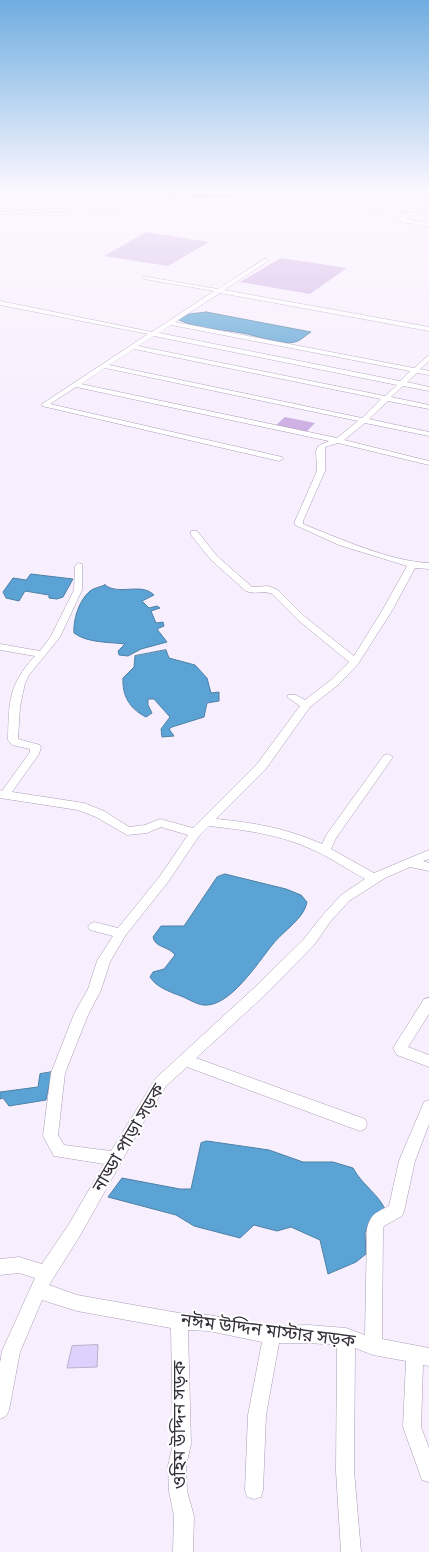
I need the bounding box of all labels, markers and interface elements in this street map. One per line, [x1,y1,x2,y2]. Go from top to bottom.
street label: নাড্ডা পাড়া সড়ক [88,1080,170,1196]
street label: নঈম উদ্দিন মাস্টার সড়ক [180,1310,356,1352]
street label: ওহিম উদ্দিন সড়ক [169,1361,191,1489]

